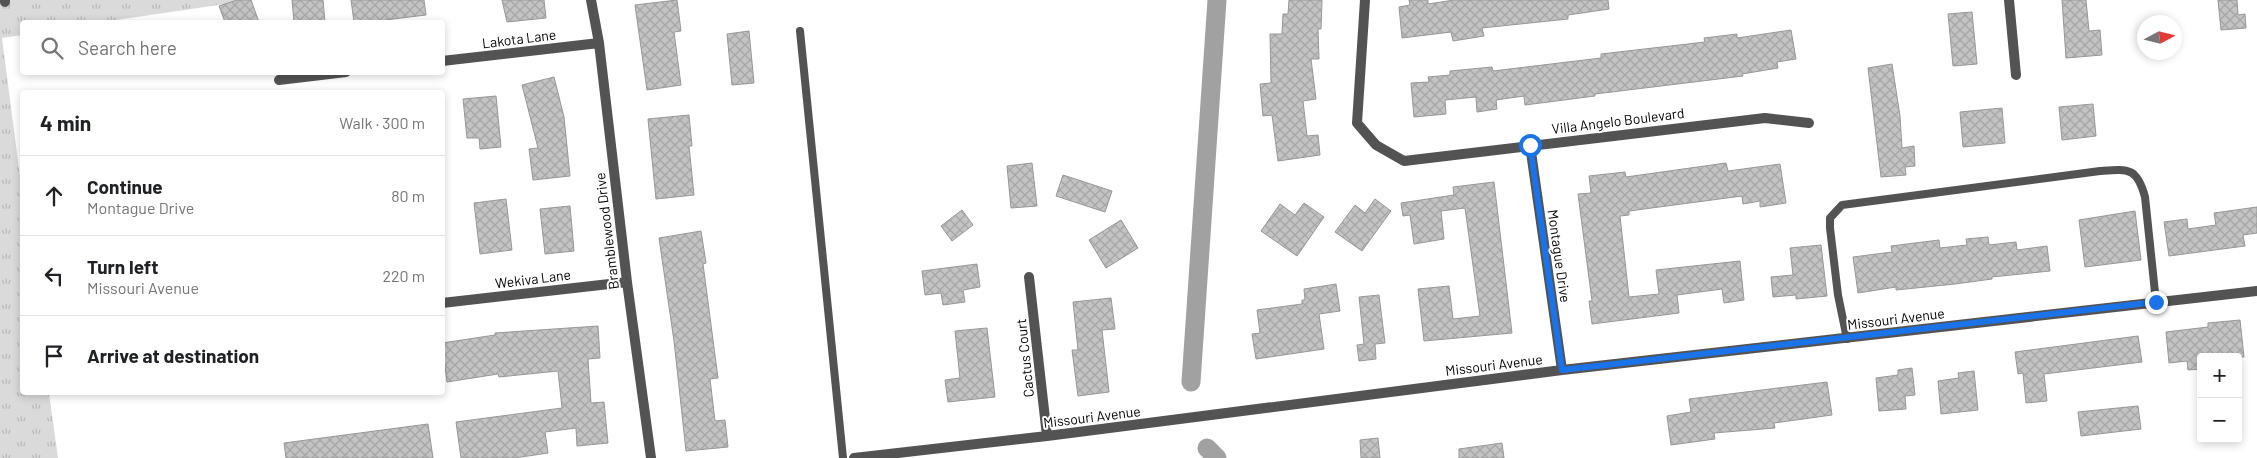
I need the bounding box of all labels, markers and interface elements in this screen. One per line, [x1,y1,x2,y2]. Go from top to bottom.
north arrow [2137,15,2182,60]
search box [20,20,445,75]
street label: Lakota Lane [481,26,557,51]
icon: search [38,34,66,62]
text: Search here [78,36,177,59]
street label: Villa Angelo Boulevard [1551,104,1685,137]
text: 4 min [40,110,91,135]
text: Walk · 300 m [339,113,425,132]
route start [1519,134,1542,157]
street label: Bramblewood Drive [591,172,622,290]
text: Continue [87,175,163,198]
icon: ahead [40,182,68,210]
text: 80 m [391,186,425,205]
text: Montague Drive [87,198,194,217]
street label: Montague Drive [1545,208,1574,304]
text: Turn left [87,255,158,278]
icon: left [40,262,68,290]
street label: Wekiva Lane [494,265,572,292]
text: 220 m [382,266,425,285]
text: Missouri Avenue [87,278,199,297]
route end [2145,291,2168,314]
street label: Missouri Avenue [1846,304,1946,333]
street label: Cactus Court [1012,318,1037,398]
icon: arrive [40,342,68,370]
text: Arrive at destination [87,344,259,367]
street label: Missouri Avenue [1444,350,1544,379]
map controls [2197,353,2242,443]
button: + [2197,353,2242,398]
button: − [2197,398,2242,443]
street label: Missouri Avenue [1042,402,1142,431]

